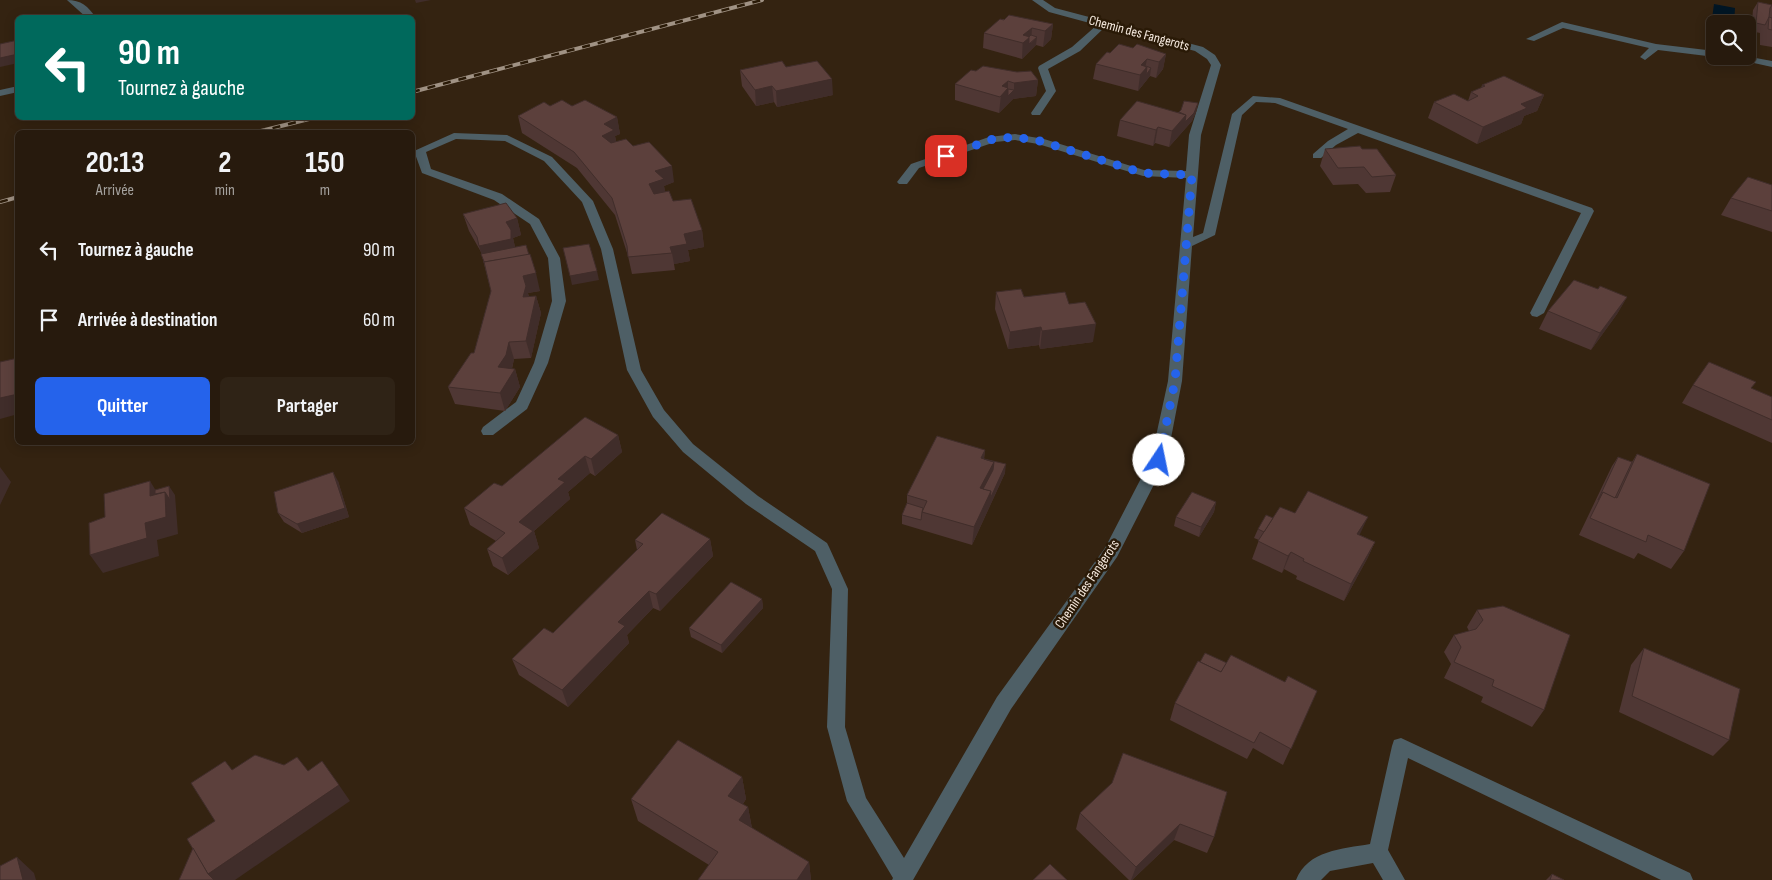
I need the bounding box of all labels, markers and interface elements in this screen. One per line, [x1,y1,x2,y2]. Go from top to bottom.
street label: Chemin des Fangerots [1087,11,1191,55]
map controls [1706,15,1756,65]
button: search [1706,15,1756,65]
text: 90 m [118,32,180,75]
icon: left [35,35,100,100]
text: Tournez à gauche [118,75,245,102]
pin [925,135,967,177]
icon: arrive [932,142,960,170]
text: 20:13 [85,145,144,181]
text: 2 [218,145,231,181]
text: 150 [305,145,345,181]
text: Arrivée [96,181,134,200]
text: min [215,181,235,200]
text: m [320,181,330,200]
icon: left [35,236,63,264]
text: Tournez à gauche [78,239,194,262]
text: 90 m [363,239,395,262]
icon: arrive [35,306,63,334]
text: Arrivée à destination [78,309,218,332]
text: 60 m [363,309,395,332]
button: Quitter [35,377,210,435]
button: Partager [220,377,395,435]
position arrow [1132,433,1184,485]
street label: Chemin des Fangerots [1051,536,1123,632]

